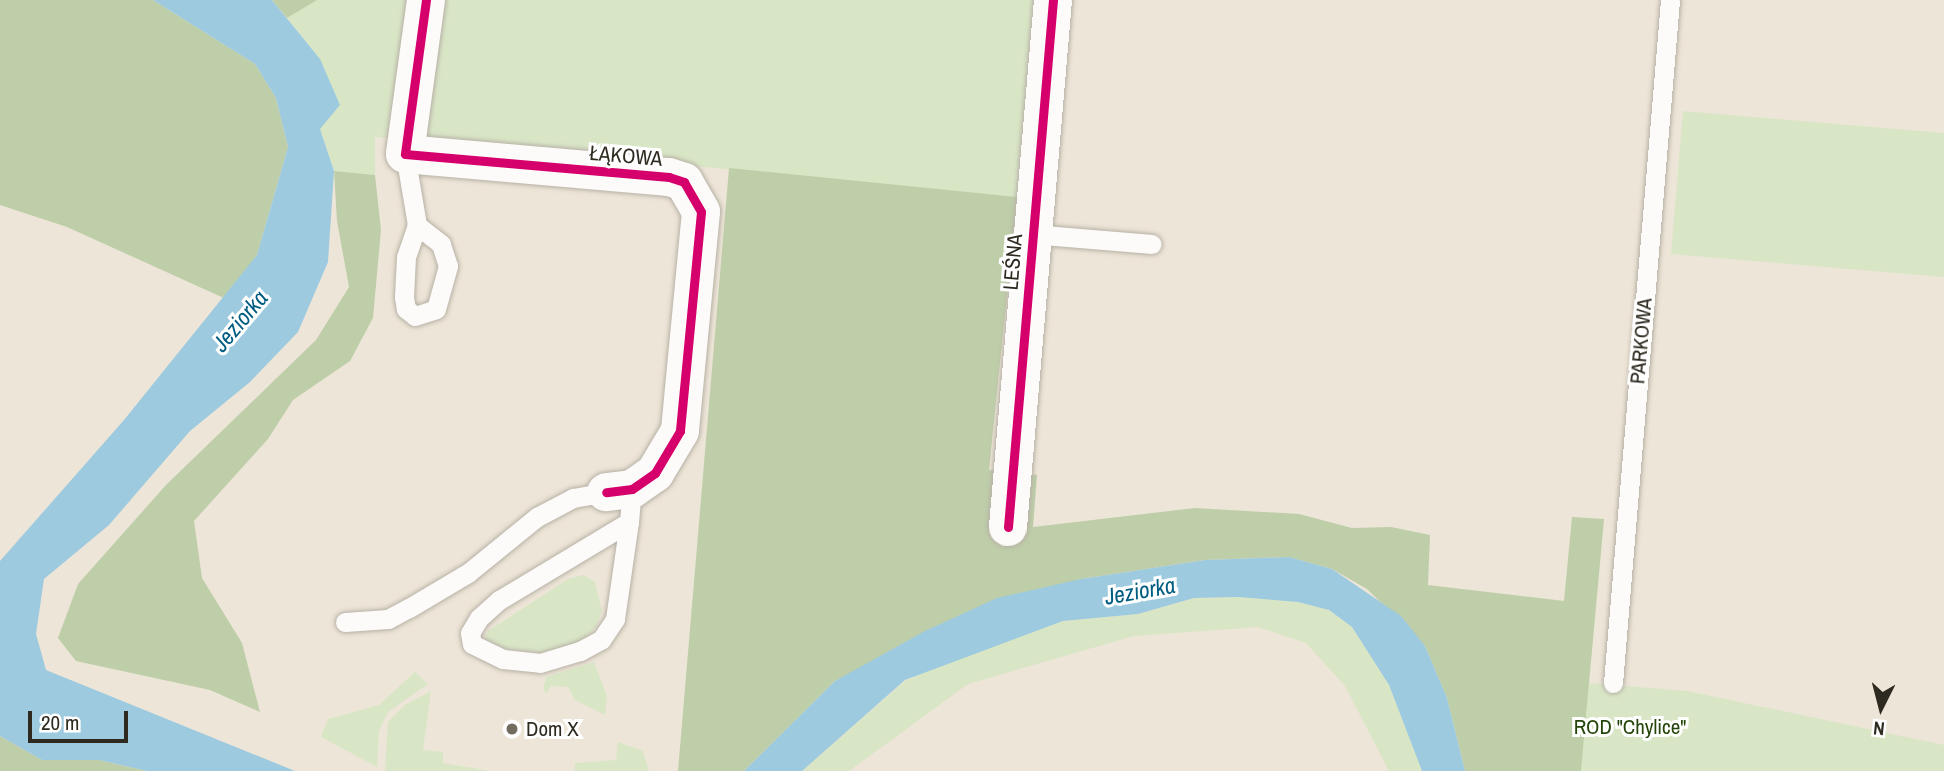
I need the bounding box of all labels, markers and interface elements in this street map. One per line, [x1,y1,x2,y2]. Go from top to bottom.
street label: ŁĄKOWA [589,140,663,172]
street label: LEŚNA [998,233,1028,291]
water label: Jeziorka [207,285,273,357]
street label: PARKOWA [1625,297,1657,385]
water label: Jeziorka [1103,571,1177,611]
north arrow [1846,673,1916,743]
scale bar [32,698,131,742]
text: 20 m [41,708,79,737]
park label: ROD "Chylice" [1574,714,1686,740]
text: N [1872,715,1886,742]
place label: Dom X [526,716,579,742]
marker: Dom X [504,721,520,737]

